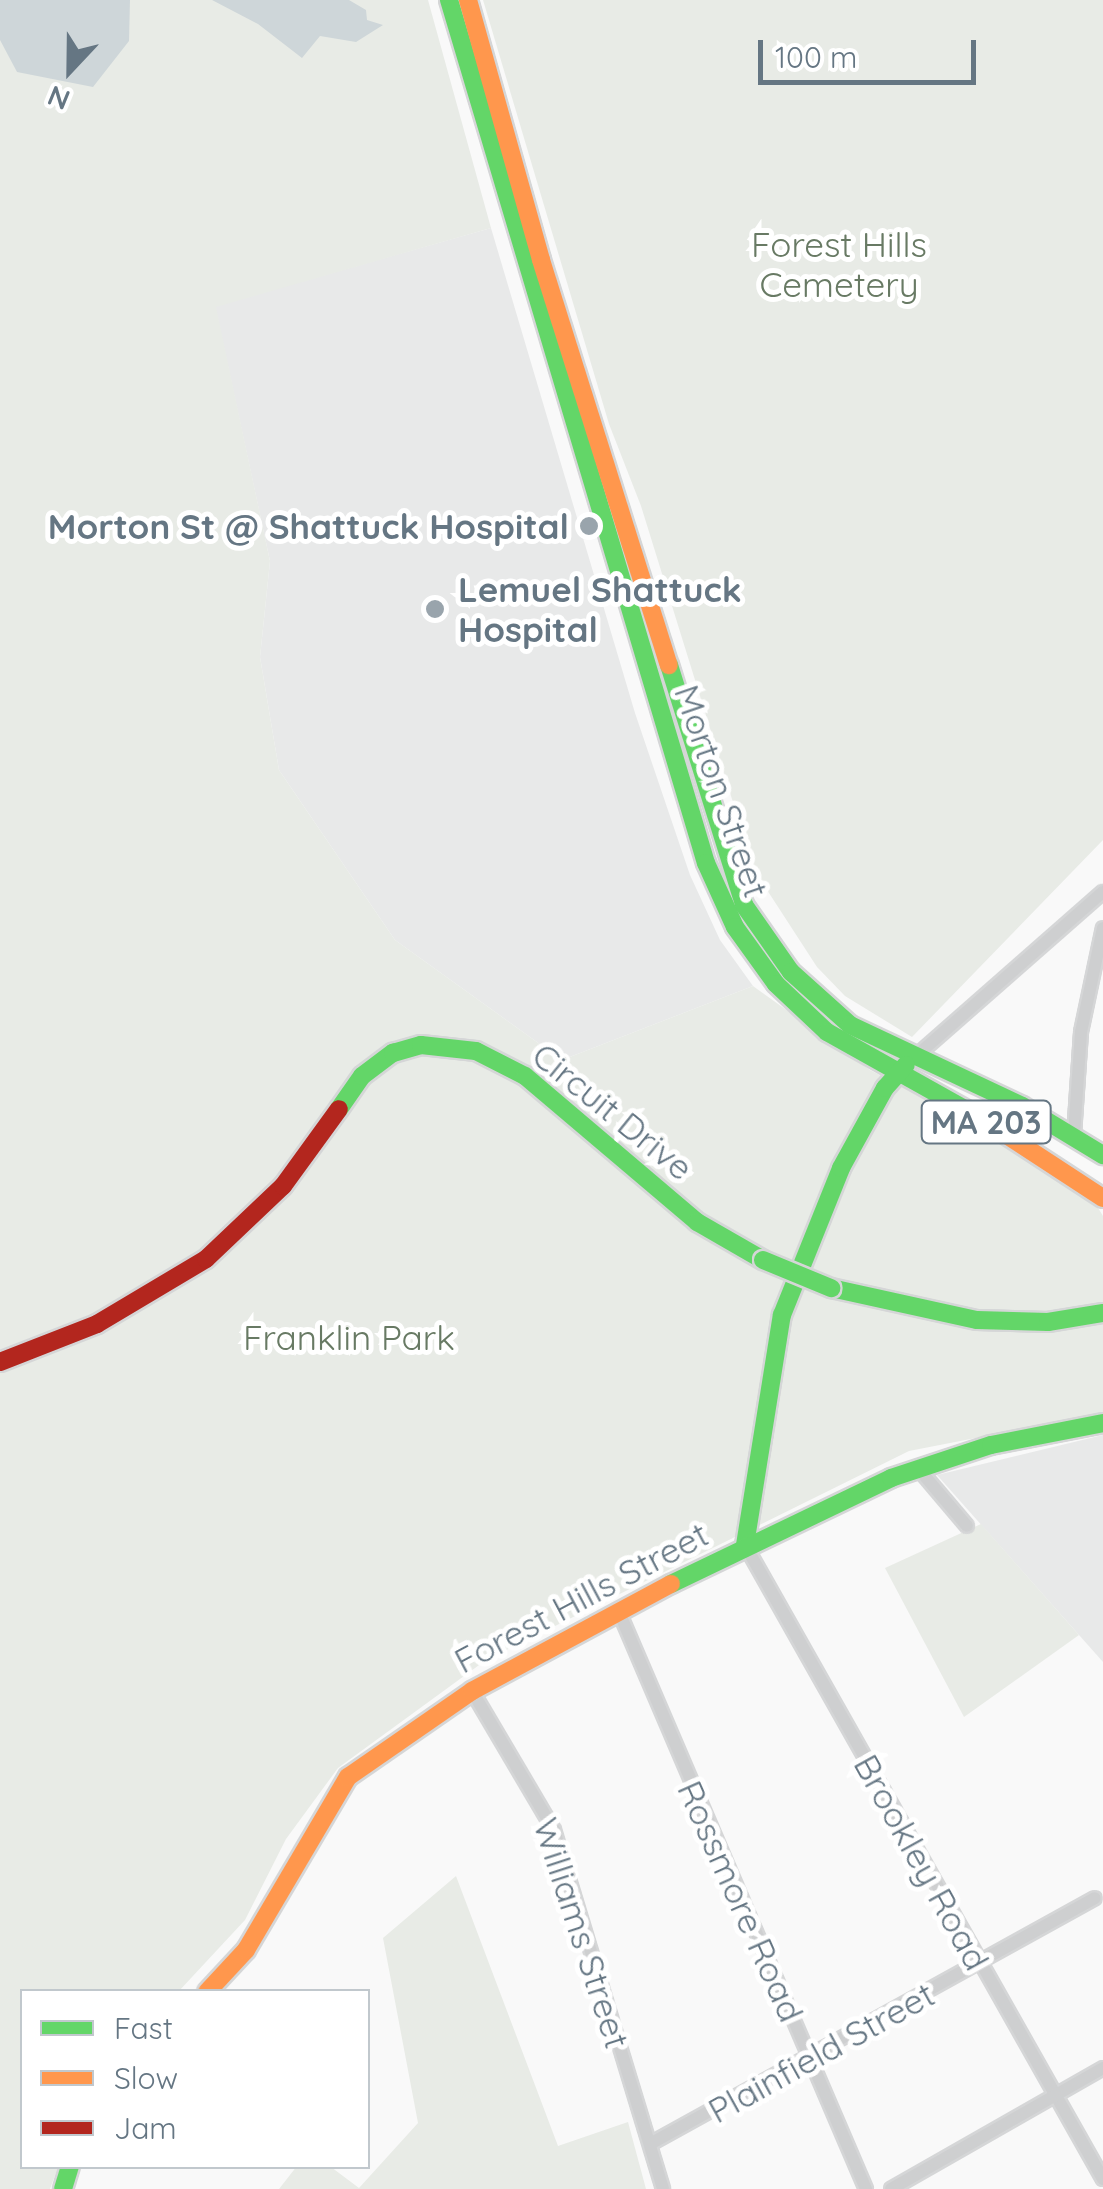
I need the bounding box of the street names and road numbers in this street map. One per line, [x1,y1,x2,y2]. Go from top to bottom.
street label: Morton Street [666,679,778,903]
street label: Circuit Drive [524,1034,702,1188]
road number: MA 203 [918,1095,1054,1149]
street label: Forest Hills Street [447,1512,715,1682]
street label: Brookley Road [845,1747,999,1977]
street label: Rossmore Road [669,1774,813,2028]
street label: Williams Street [525,1813,639,2053]
street label: Plainfield Street [701,1973,941,2131]

